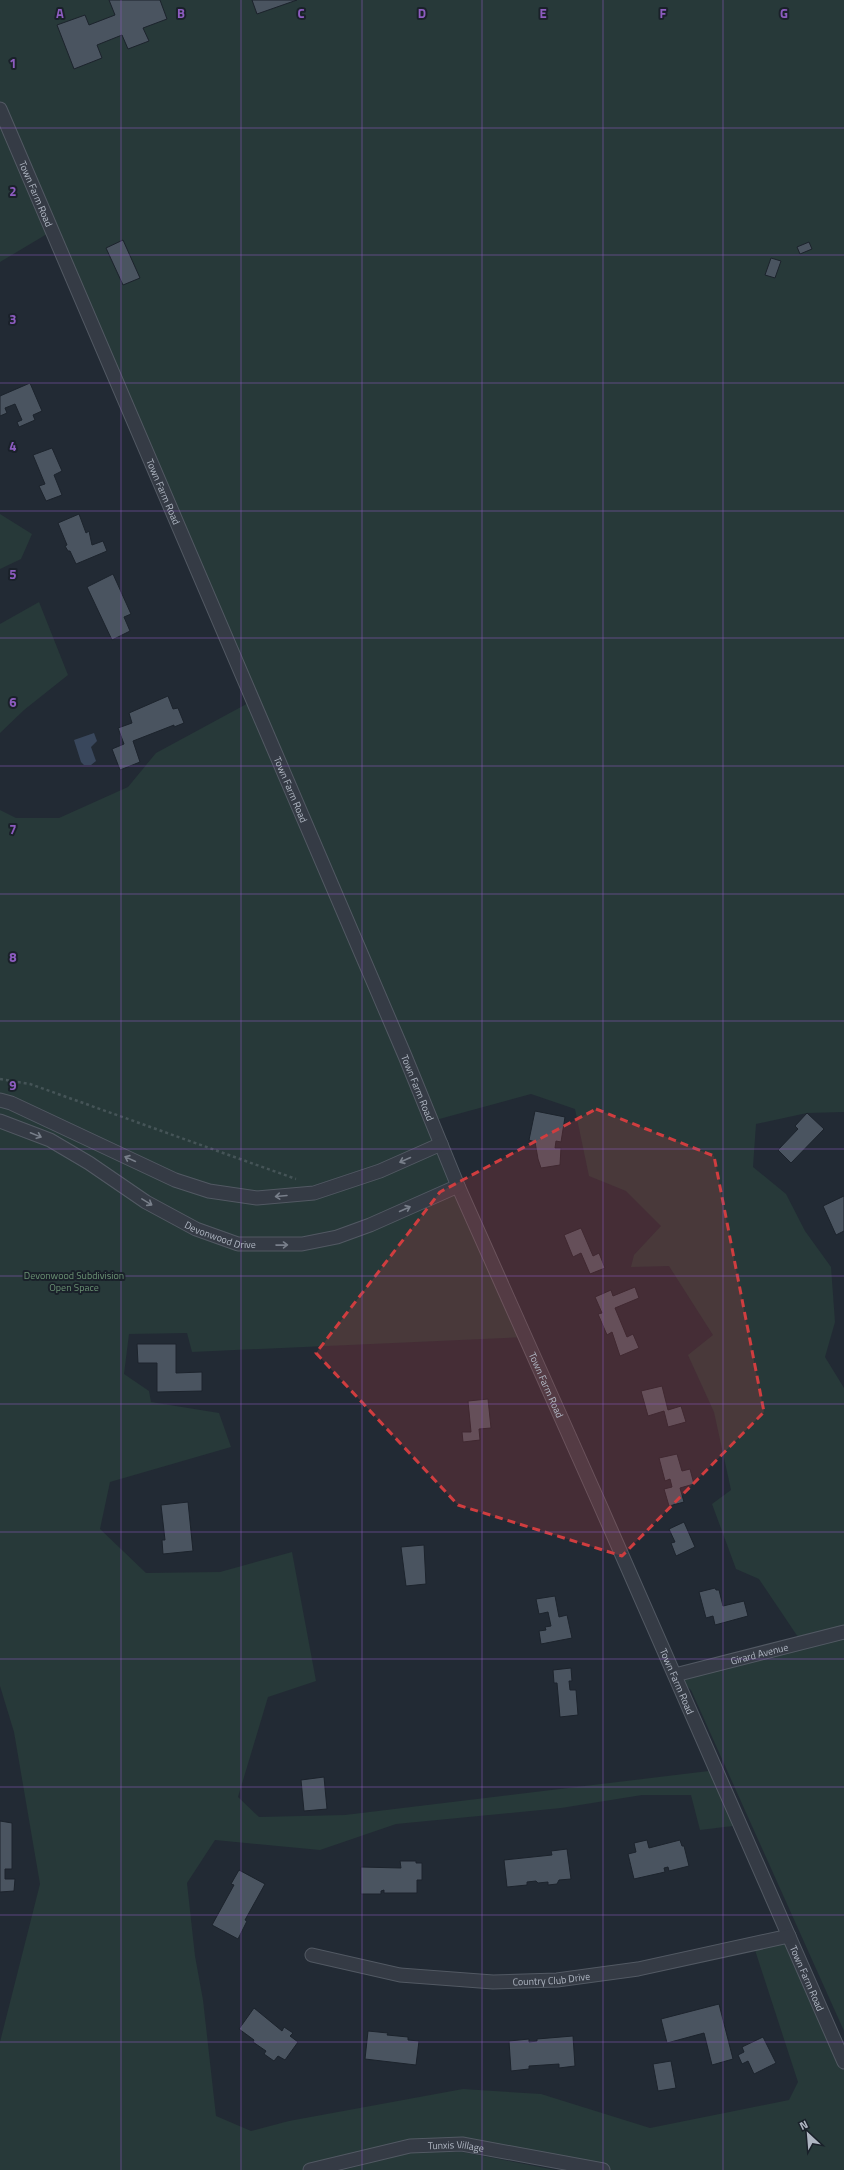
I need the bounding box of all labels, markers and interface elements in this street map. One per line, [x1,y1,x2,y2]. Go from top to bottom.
text: A [56,3,64,23]
text: B [177,3,185,23]
text: C [297,3,305,23]
text: D [418,3,426,23]
text: E [539,3,547,23]
text: F [660,3,667,23]
text: G [780,3,788,23]
text: 1 [9,53,17,73]
street label: Town Farm Road [15,158,56,229]
text: 2 [9,181,17,201]
text: 3 [9,309,17,329]
text: 4 [9,436,17,456]
street label: Town Farm Road [142,456,184,527]
text: 5 [9,564,17,584]
text: 6 [9,692,17,712]
street label: Town Farm Road [270,754,311,825]
text: 7 [9,819,17,839]
text: 8 [9,947,17,967]
street label: Town Farm Road [397,1052,438,1123]
text: 9 [9,1075,17,1095]
one-way arrow [30,1131,42,1139]
one-way arrow [125,1155,137,1162]
one-way arrow [399,1157,411,1164]
one-way arrow [275,1193,288,1200]
one-way arrow [141,1198,152,1206]
one-way arrow [399,1205,411,1212]
street label: Devonwood Drive [182,1217,256,1252]
one-way arrow [275,1241,288,1249]
park label: Devonwood Subdivision Open Space [24,1268,124,1295]
street label: Town Farm Road [525,1350,567,1420]
street label: Girard Avenue [729,1639,790,1669]
street label: Town Farm Road [656,1646,698,1717]
street label: Town Farm Road [786,1943,828,2014]
street label: Country Club Drive [512,1969,591,1989]
north arrow [788,2114,828,2154]
text: N [797,2116,811,2134]
street label: Tunxis Village [428,2137,485,2156]

